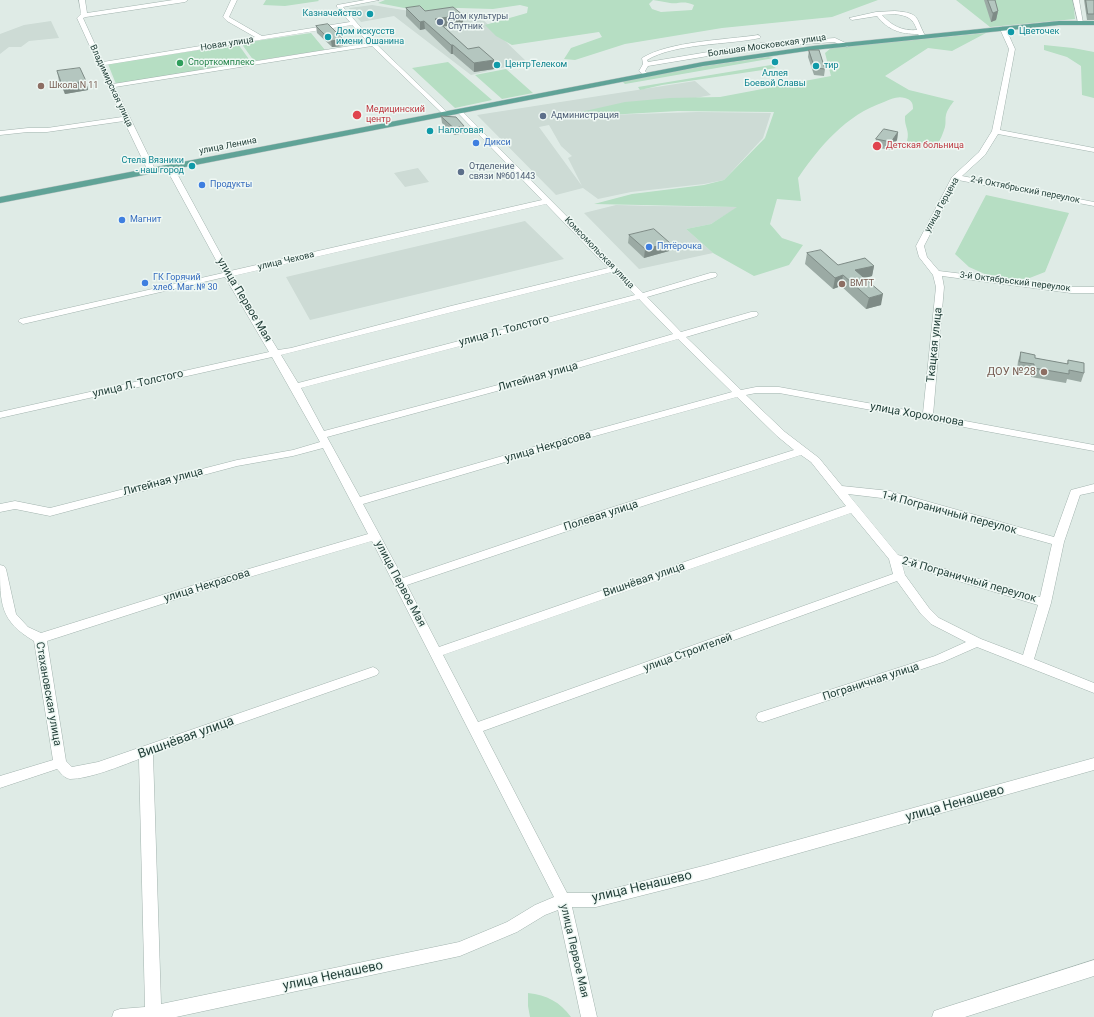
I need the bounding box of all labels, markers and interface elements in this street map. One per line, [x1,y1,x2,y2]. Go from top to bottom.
place label: Казначейство [302,9,362,19]
marker: Казначейство [365,9,375,19]
place label: Дом культуры Спутник [448,12,508,33]
marker: Дом культуры Спутник [435,17,445,27]
place label: Дом искусств имени Ошанина [336,27,404,48]
marker: Цветочек [1006,27,1016,37]
place label: Цветочек [1019,27,1059,37]
marker: Дом искусств имени Ошанина [323,32,333,42]
street label: Большая Московская улица [707,32,827,60]
street label: Новая улица [200,34,254,54]
street label: Владимирская улица [87,43,135,129]
marker: Аллея Боевой Славы [770,57,780,67]
marker: Спорткомплекс [175,58,185,68]
place label: Спорткомплекс [188,58,254,68]
marker: ЦентрТелеком [492,60,502,70]
place label: ЦентрТелеком [505,60,567,70]
marker: тир [811,61,821,71]
place label: тир [824,61,839,71]
place label: Аллея Боевой Славы [744,69,806,90]
marker: Школа N 11 [36,81,46,91]
place label: Школа N 11 [49,81,98,91]
place label: Медицинский центр [366,105,425,126]
marker: Медицинский центр [351,109,363,121]
marker: Администрация [538,111,548,121]
place label: Администрация [551,111,619,121]
marker: Налоговая [425,126,435,136]
place label: Налоговая [438,126,483,136]
street label: улица Ленина [198,135,258,157]
marker: Дикси [471,138,481,148]
place label: Дикси [484,138,511,148]
marker: Детская больница [871,140,883,152]
place label: Детская больница [886,141,964,151]
place label: Стела Вязники - наш город [122,156,184,177]
marker: Стела Вязники - наш город [187,161,197,171]
place label: Отделение связи №601443 [469,162,535,183]
marker: Отделение связи №601443 [456,167,466,177]
street label: 2-й Октябрьский переулок [969,174,1081,206]
street label: улица Герцена [922,176,962,234]
marker: Продукты [197,180,207,190]
place label: Продукты [210,180,252,190]
marker: Магнит [117,215,127,225]
place label: Магнит [130,215,161,225]
street label: Комсомольская улица [562,215,636,291]
marker: Пятёрочка [644,242,654,252]
place label: Пятёрочка [657,242,702,252]
street label: улица Чехова [257,249,315,273]
street label: улица Первое Мая [214,256,274,344]
street label: 3-й Октябрьский переулок [959,270,1071,294]
place label: ГК Горячий хлеб. Маг.№ 30 [153,273,218,294]
marker: ГК Горячий хлеб. Маг.№ 30 [140,278,150,288]
marker: ВМТТ [837,279,847,289]
place label: ВМТТ [850,279,874,289]
street label: Ткацкая улица [924,307,946,383]
street label: улица Л. Толстого [457,313,551,349]
street label: Литейная улица [497,359,579,395]
place label: ДОУ №28 [987,365,1036,379]
street label: улица Л. Толстого [91,367,185,401]
marker: ДОУ №28 [1039,367,1049,377]
street label: улица Хорохонова [869,400,965,430]
street label: улица Некрасова [503,428,593,466]
street label: Литейная улица [121,465,205,499]
street label: 1-й Пограничный переулок [880,489,1018,537]
street label: Полевая улица [562,498,640,534]
street label: улица Первое Мая [372,539,428,629]
street label: 2-й Пограничный переулок [900,554,1038,606]
street label: Вишнёвая улица [601,560,687,600]
street label: улица Некрасова [163,567,251,605]
street label: улица Строителей [642,631,734,675]
street label: Стахановская улица [32,641,64,747]
street label: Пограничная улица [821,660,921,704]
street label: Вишнёвая улица [136,713,236,763]
street label: улица Ненашево [904,782,1006,826]
street label: улица Ненашево [591,868,693,906]
street label: улица Первое Мая [557,903,591,999]
street label: улица Ненашево [282,958,384,994]

